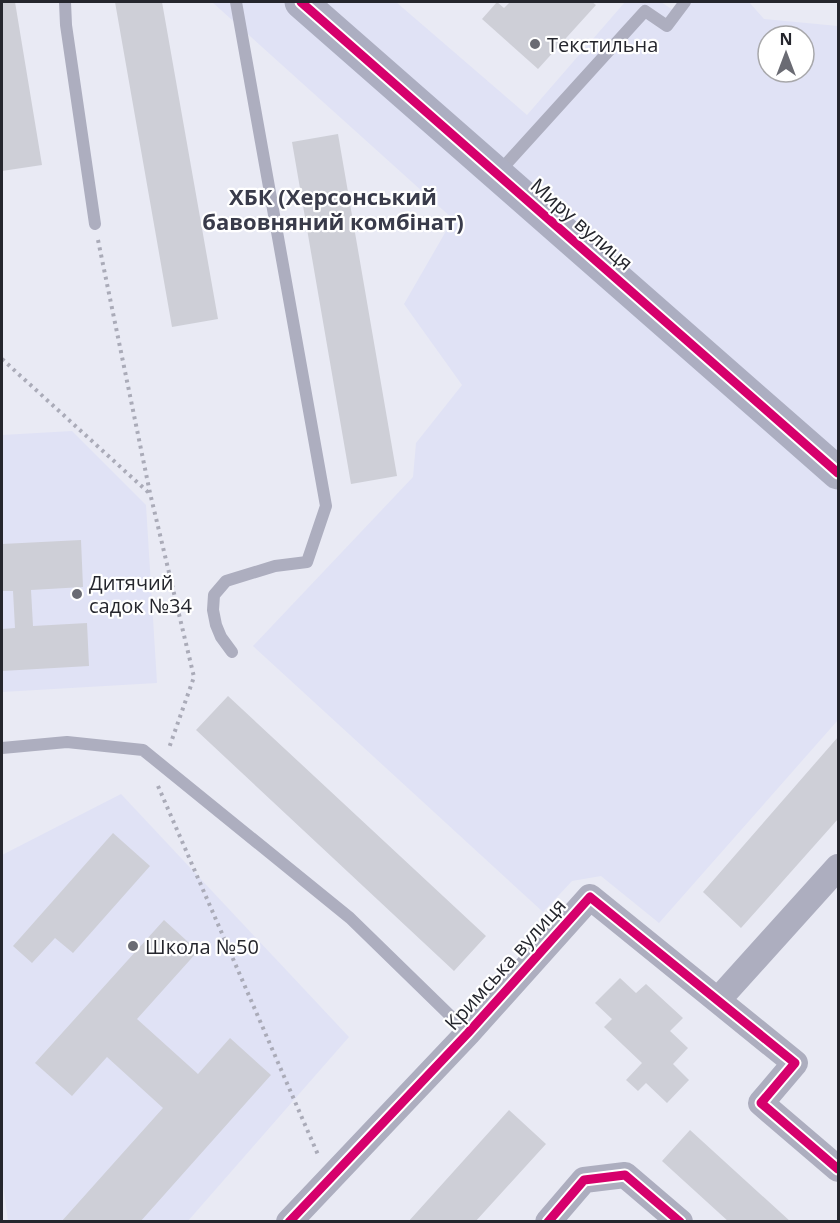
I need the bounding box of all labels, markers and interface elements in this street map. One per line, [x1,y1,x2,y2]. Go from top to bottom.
north arrow [756,24,816,84]
text: N [779,28,793,50]
place label: Текстильна [547,31,658,58]
marker: Текстильна [528,37,542,51]
street label: Миру вулиця [525,172,639,276]
district label: ХБК (Херсонський бавовняний комбінат) [202,181,464,236]
place label: Дитячий садок №34 [89,569,193,619]
marker: Дитячий садок №34 [70,587,84,601]
street label: Кримська вулиця [438,892,572,1036]
place label: Школа №50 [145,933,259,960]
marker: Школа №50 [126,939,140,953]

